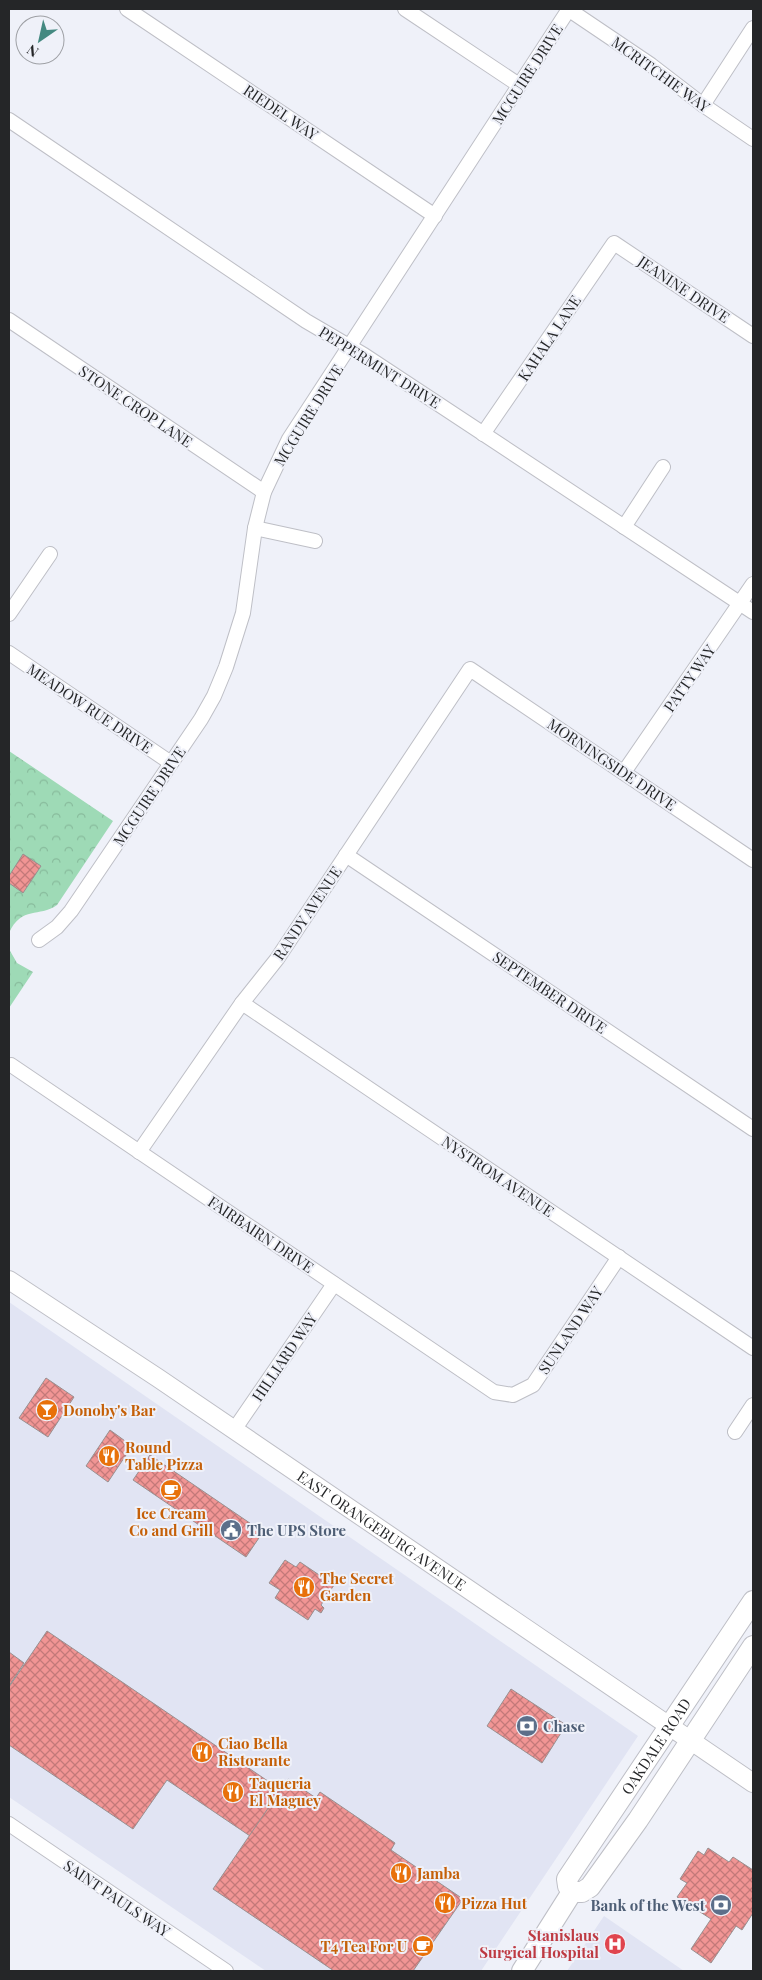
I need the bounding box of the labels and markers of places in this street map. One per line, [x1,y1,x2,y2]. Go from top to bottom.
bar icon: Donoby's Bar [35,1398,59,1422]
place label: Donoby's Bar [63,1400,155,1420]
place label: Round Table Pizza [125,1437,203,1474]
restaurant icon: Round Table Pizza [97,1444,121,1468]
cafe icon: Ice Cream Co and Grill [159,1478,183,1502]
place label: Ice Cream Co and Grill [129,1503,213,1540]
public building icon: The UPS Store [219,1518,243,1542]
place label: The UPS Store [247,1520,347,1540]
place label: The Secret Garden [320,1568,394,1605]
restaurant icon: The Secret Garden [292,1575,316,1599]
bank icon: Chase [515,1714,539,1738]
place label: Chase [543,1716,585,1736]
place label: Ciao Bella Ristorante [218,1733,291,1770]
restaurant icon: Ciao Bella Ristorante [190,1740,214,1764]
place label: Taqueria El Maguey [249,1773,321,1810]
restaurant icon: Taqueria El Maguey [221,1780,245,1804]
restaurant icon: Jamba [389,1861,413,1885]
place label: Jamba [416,1863,460,1883]
restaurant icon: Pizza Hut [433,1891,457,1915]
place label: Pizza Hut [461,1893,528,1913]
bank icon: Bank of the West [709,1893,733,1917]
place label: Bank of the West [591,1895,706,1915]
place label: Stanislaus Surgical Hospital [479,1925,599,1962]
hospital icon: Stanislaus Surgical Hospital [603,1932,627,1956]
cafe icon: T4 Tea For U [411,1934,435,1958]
place label: T4 Tea For U [320,1936,408,1956]

